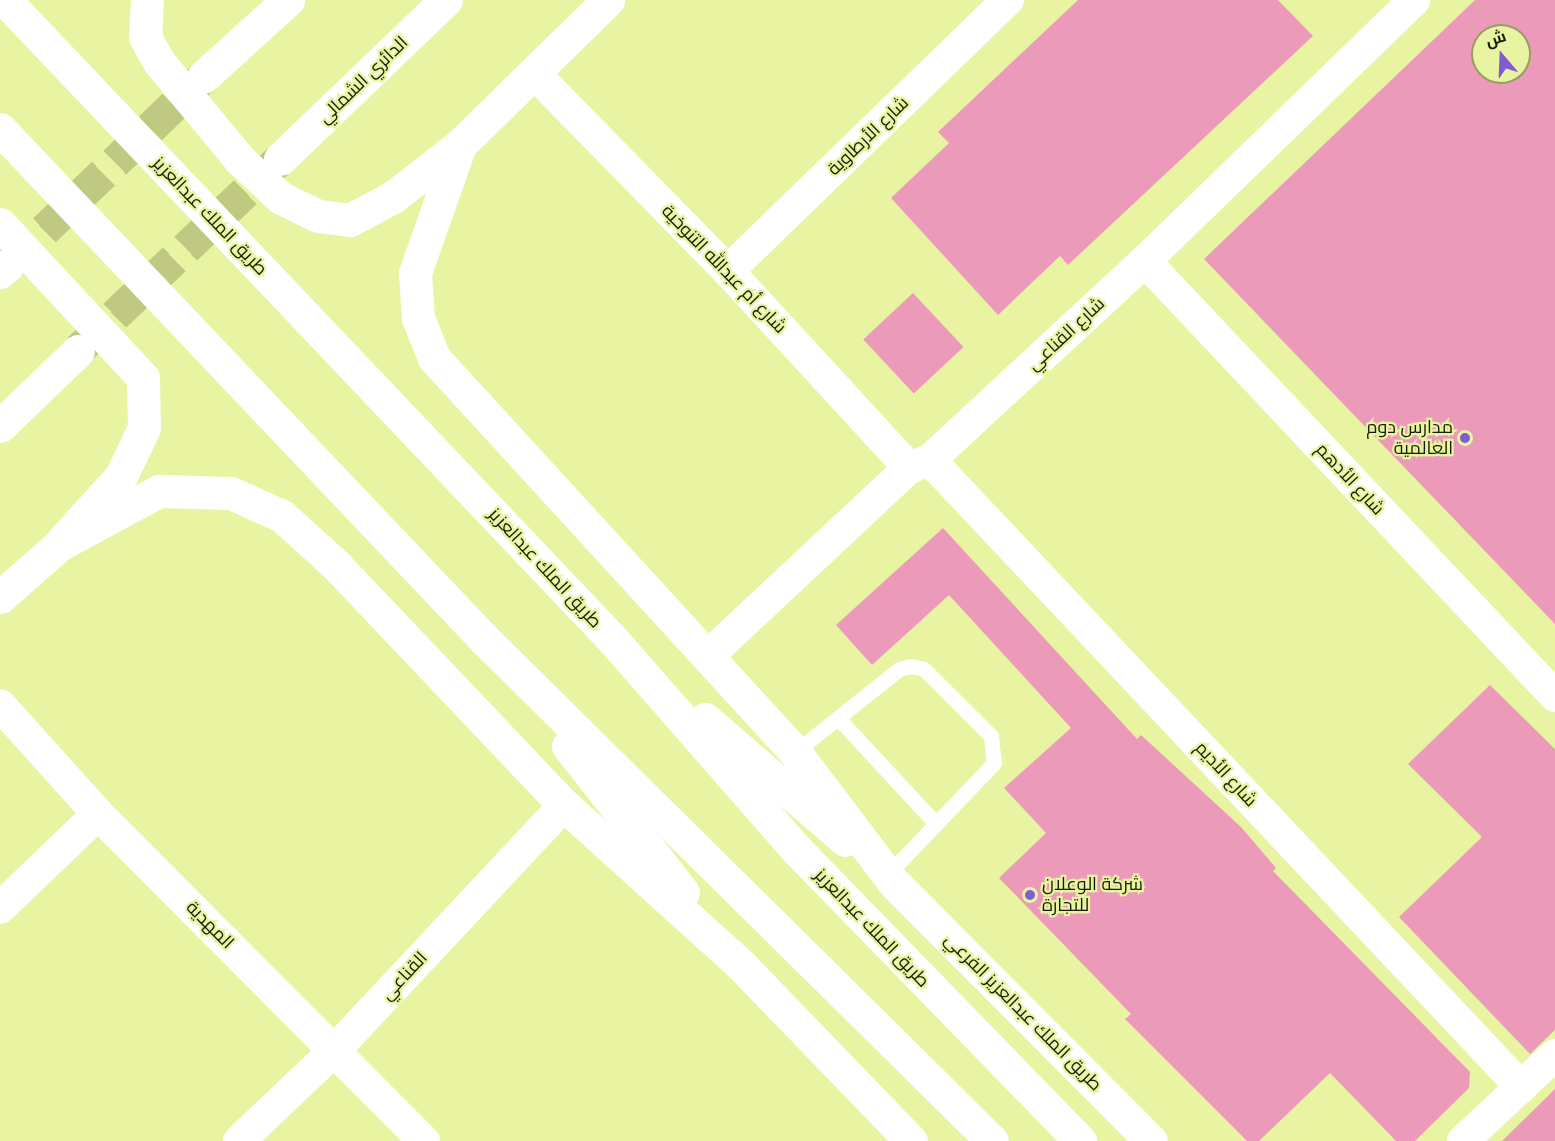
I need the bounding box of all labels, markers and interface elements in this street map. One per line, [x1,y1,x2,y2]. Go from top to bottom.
north arrow [1471,24,1531,84]
text: ش [1483,26,1508,51]
street label: الدائري الشمالي [314,32,412,128]
street label: شارع الأرطاوية [823,92,913,180]
street label: طريق الملك عبدالعزيز [148,152,272,280]
street label: شارع أم عبدالله التنوخية [657,200,791,338]
street label: شارع القناعي [1023,293,1109,375]
place label: مدارس دوم العالمية [1366,417,1453,460]
marker: مدارس دوم العالمية [1458,431,1472,445]
street label: شارع الأدهم [1311,438,1389,520]
street label: طريق الملك عبدالعزيز [484,504,606,632]
street label: شارع الأديم [1190,737,1262,811]
street label: طريق الملك عبدالعزيز [810,864,934,992]
place label: شركة الوعلان للتجارة [1042,874,1143,916]
marker: شركة الوعلان للتجارة [1023,888,1037,902]
street label: المهدية [182,897,238,953]
street label: طريق الملك عبدالعزيز الفرعي [940,929,1106,1095]
street label: القناعي [376,947,432,1005]

